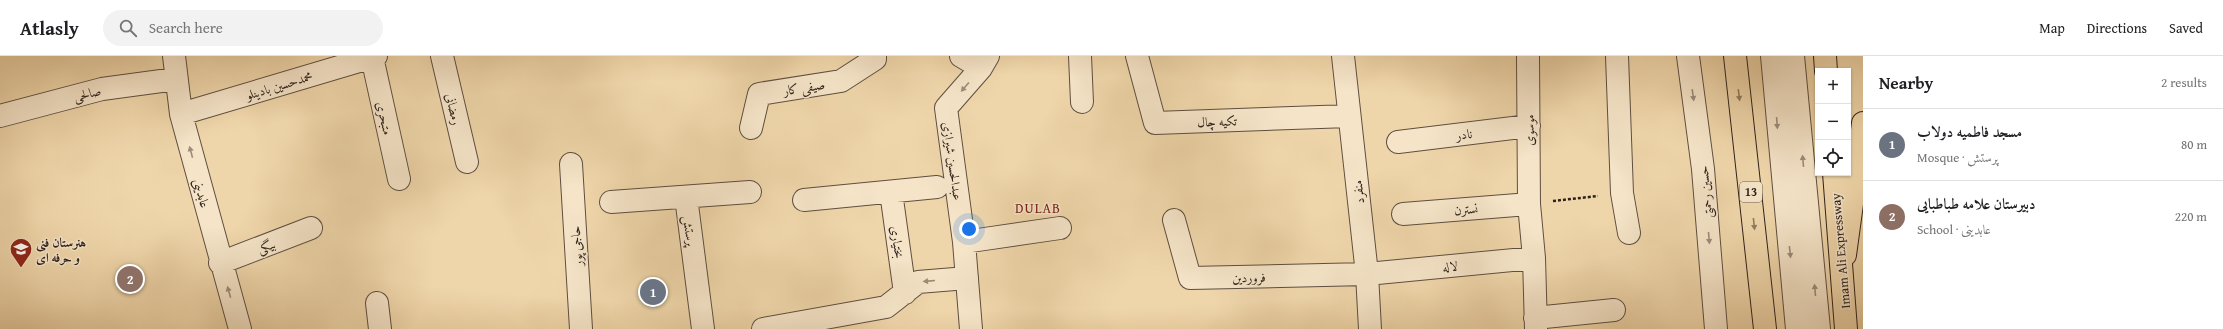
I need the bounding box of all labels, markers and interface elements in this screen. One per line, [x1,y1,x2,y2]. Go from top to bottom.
search box [103,10,383,46]
text: Atlasly [20,14,79,42]
icon: search [117,17,139,39]
text: Search here [149,17,223,38]
text: Map [2039,18,2065,38]
text: Directions [2087,18,2147,38]
text: Saved [2169,18,2203,38]
street label: محمدحسین بادینلو [241,66,315,105]
map controls [1815,68,1851,176]
button: + [1815,68,1851,104]
text: Nearby [1879,70,1933,95]
text: 2 results [2161,73,2207,92]
street label: صیفی کار [780,75,827,101]
street label: صالحی [71,81,103,106]
one-way arrow [960,82,969,92]
one-way arrow [1690,89,1696,101]
one-way arrow [1736,89,1742,101]
street label: رمضانی [441,91,466,127]
street label: متبحری [371,100,398,137]
button: − [1815,104,1851,140]
street label: تکیه چال [1197,111,1238,132]
street label: موسوی [1520,114,1539,146]
one-way arrow [1774,117,1781,129]
street label: عبدالحسین شیرازی [938,121,967,202]
text: مسجد فاطمیه دولاب [1917,121,2022,142]
street label: نادر [1453,124,1473,145]
text: 1 [1889,135,1895,154]
text: 80 m [2181,135,2207,154]
button: locate [1815,140,1851,176]
one-way arrow [188,146,194,159]
text: Mosque · پرستش [1917,148,1998,167]
one-way arrow [1800,155,1806,167]
street label: حسین رحمتی [1694,165,1717,219]
street label: عابدینی [188,176,215,210]
street label: منفرد [1348,179,1369,205]
road number: 13 [1740,182,1762,202]
street label: Imam Ali Expressway [1826,192,1855,309]
text: دبیرستان علامه طباطبایی [1917,193,2036,214]
district label: DULAB [1015,198,1061,218]
street label: نسترن [1453,199,1479,220]
text: 2 [1889,207,1895,226]
text: 220 m [2175,207,2207,226]
street label: پرستش [678,215,701,249]
one-way arrow [1751,218,1757,230]
your location [959,219,979,239]
text: School · عابدینی [1917,220,1991,239]
street label: حاجی پور [566,225,588,269]
street label: بختیاری [886,225,909,260]
one-way arrow [1705,232,1712,244]
place label: هنرستان فنی و حرفه ای [36,233,86,267]
street label: بیگی [254,234,278,259]
school or university icon: هنرستان فنی و حرفه ای [8,236,34,269]
one-way arrow [1787,246,1793,258]
street label: لاله [1441,256,1459,277]
pin: 2 [117,264,143,294]
street label: فروردین [1232,268,1266,287]
pin: 1 [640,277,666,307]
one-way arrow [923,278,935,285]
one-way arrow [1812,284,1819,296]
one-way arrow [226,285,232,297]

